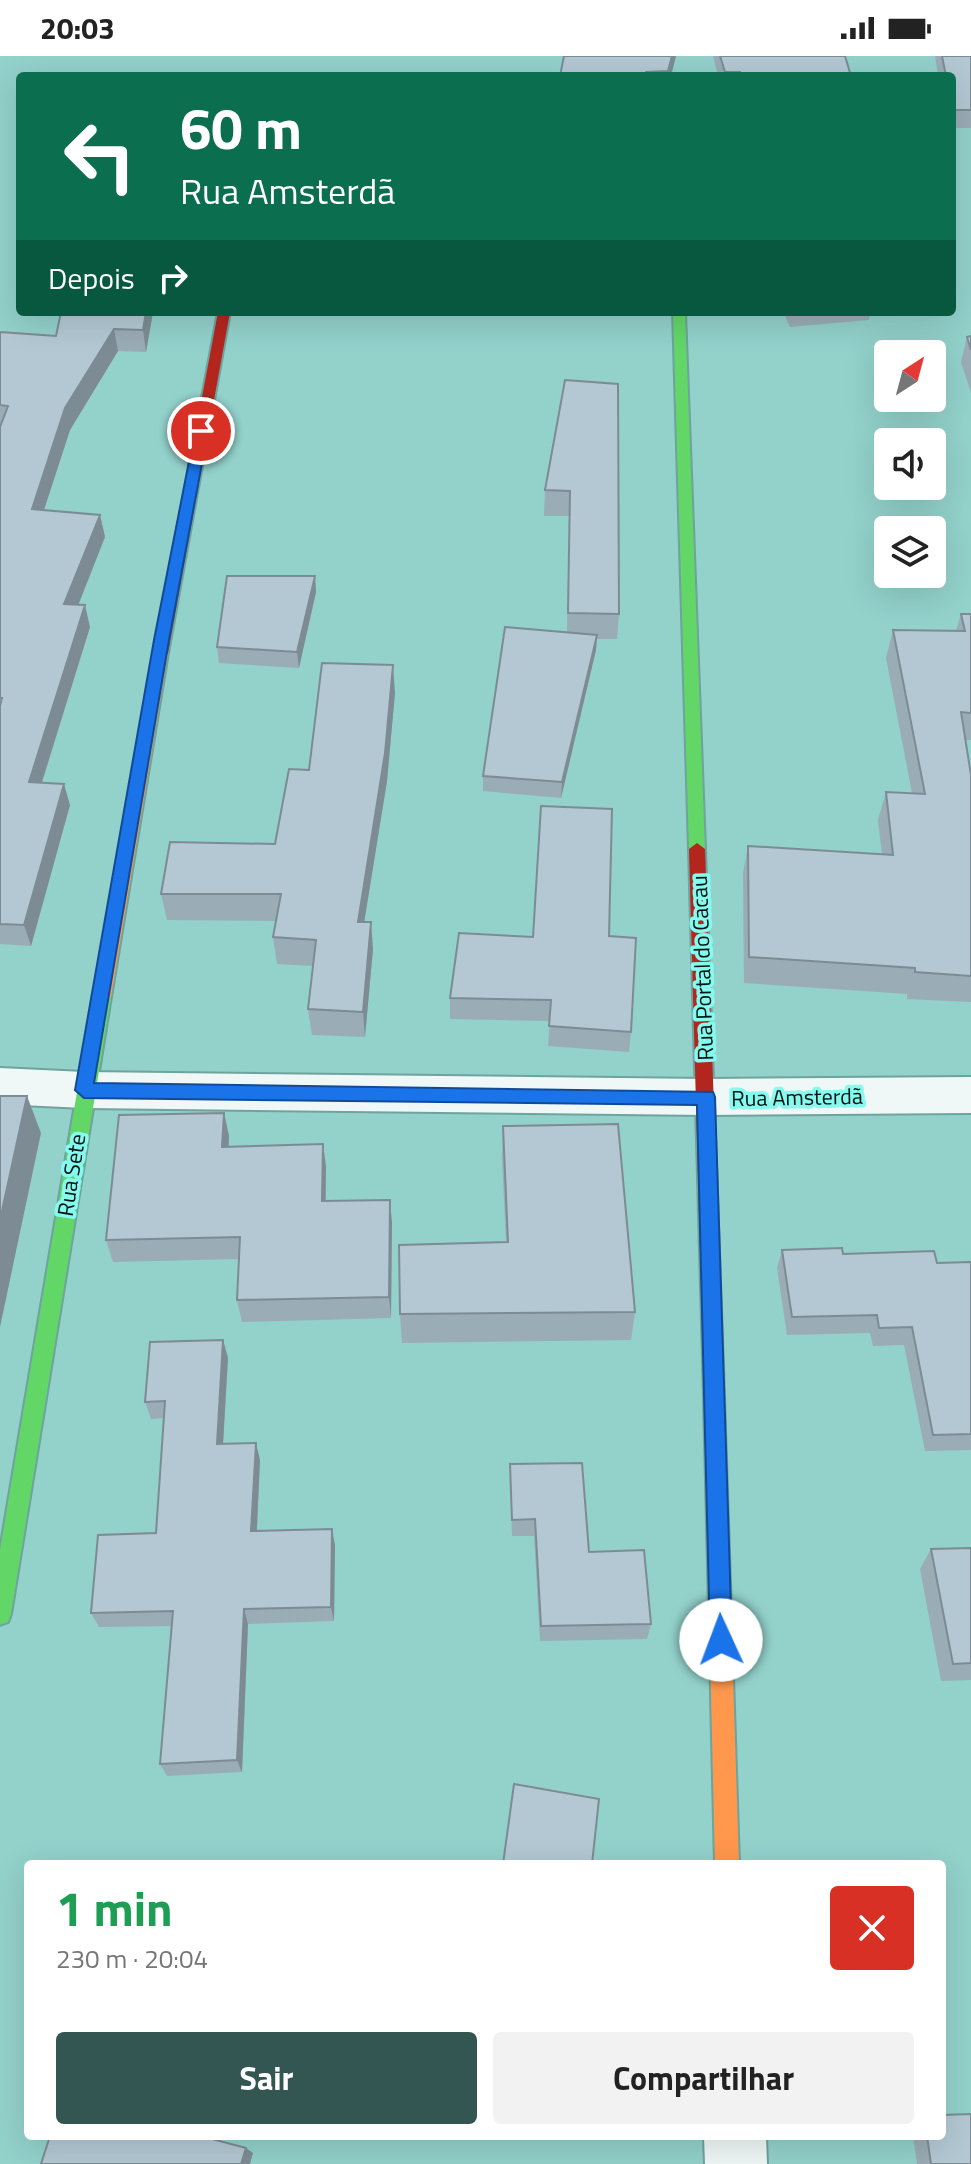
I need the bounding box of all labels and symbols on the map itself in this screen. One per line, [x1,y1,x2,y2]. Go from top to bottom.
north arrow [874,340,946,412]
pin [167,397,235,465]
street label: Rua Portal do Cacau [682,875,722,1061]
street label: Rua Amsterdã [731,1079,863,1115]
street label: Rua Sete [48,1131,94,1219]
position arrow [679,1598,763,1682]

